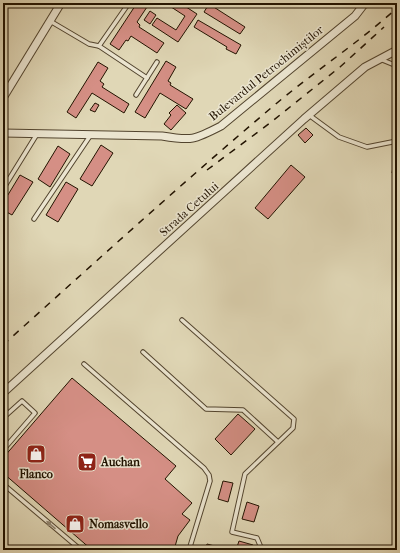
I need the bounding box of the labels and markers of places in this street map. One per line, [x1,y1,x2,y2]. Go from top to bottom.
shop icon: Flanco [25,443,47,465]
supermarket icon: Auchan [76,451,98,473]
place label: Auchan [100,455,141,469]
place label: Flanco [18,467,53,481]
shop icon: Nomasvello [64,513,86,535]
place label: Nomasvello [89,517,148,531]

